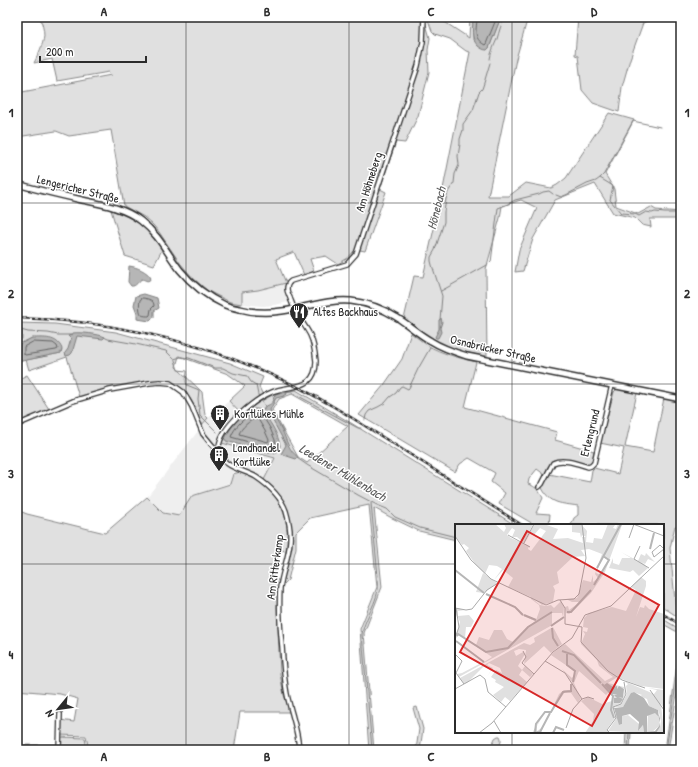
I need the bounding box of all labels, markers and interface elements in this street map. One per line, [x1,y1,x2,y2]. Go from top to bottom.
text: A [101,2,108,20]
text: B [264,2,271,20]
text: C [427,2,435,20]
text: D [591,2,598,20]
scale bar [40,38,146,64]
text: 200 m [46,43,73,60]
text: 1 [9,103,14,121]
text: 1 [685,103,690,121]
street label: Am Höhneberg [351,150,386,214]
street label: Lengericher Straße [35,170,121,207]
water label: Hönebach [422,183,450,231]
text: 2 [8,284,15,302]
text: 2 [684,284,691,302]
restaurant icon: Altes Backhaus [288,301,310,329]
place label: Altes Backhaus [313,303,378,320]
street label: Osnabrücker Straße [448,330,538,367]
building icon: Kortlükes Mühle [209,403,231,431]
place label: Kortlükes Mühle [234,405,304,422]
street label: Erlengrund [575,407,604,458]
place label: Landhandel Kortlüke [233,439,281,470]
water label: Leedener Mühlenbach [296,439,391,506]
building icon: Landhandel Kortlüke [208,444,230,472]
text: 3 [8,464,14,482]
text: 3 [684,464,690,482]
inset map [455,524,664,733]
street label: Am Ritterkamp [262,533,287,601]
text: 4 [9,645,14,663]
text: 4 [685,645,690,663]
north arrow [38,689,78,729]
text: N [42,708,57,720]
text: A [101,747,108,765]
text: B [264,747,271,765]
text: C [427,747,435,765]
text: D [591,747,598,765]

